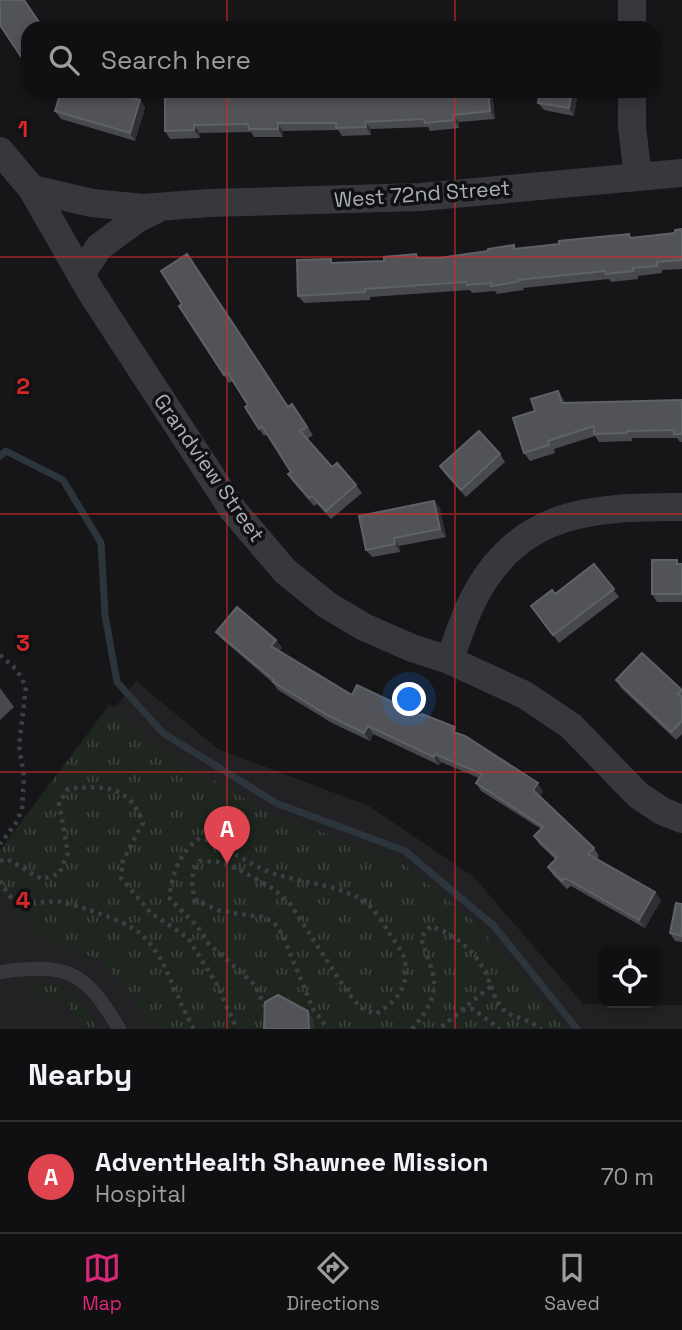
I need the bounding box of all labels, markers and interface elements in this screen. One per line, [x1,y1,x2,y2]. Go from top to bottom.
search box [21,21,661,98]
icon: search [45,41,83,79]
text: Search here [101,43,251,77]
text: 1 [18,114,28,144]
street label: West 72nd Street [333,174,511,213]
text: 2 [16,371,30,401]
street label: Grandview Street [148,388,271,547]
text: 3 [16,628,30,658]
your location [392,682,426,716]
pin: A [204,806,250,864]
text: 4 [16,885,31,915]
map controls [598,945,661,1008]
button: locate [598,945,661,1008]
text: Nearby [28,1055,132,1094]
text: AdventHealth Shawnee Mission [95,1145,489,1179]
text: A [44,1162,58,1192]
text: 70 m [601,1162,654,1192]
text: Hospital [95,1179,186,1209]
tab: Map [82,1249,122,1316]
tab: Directions [287,1249,380,1316]
tab: Saved [544,1249,600,1316]

